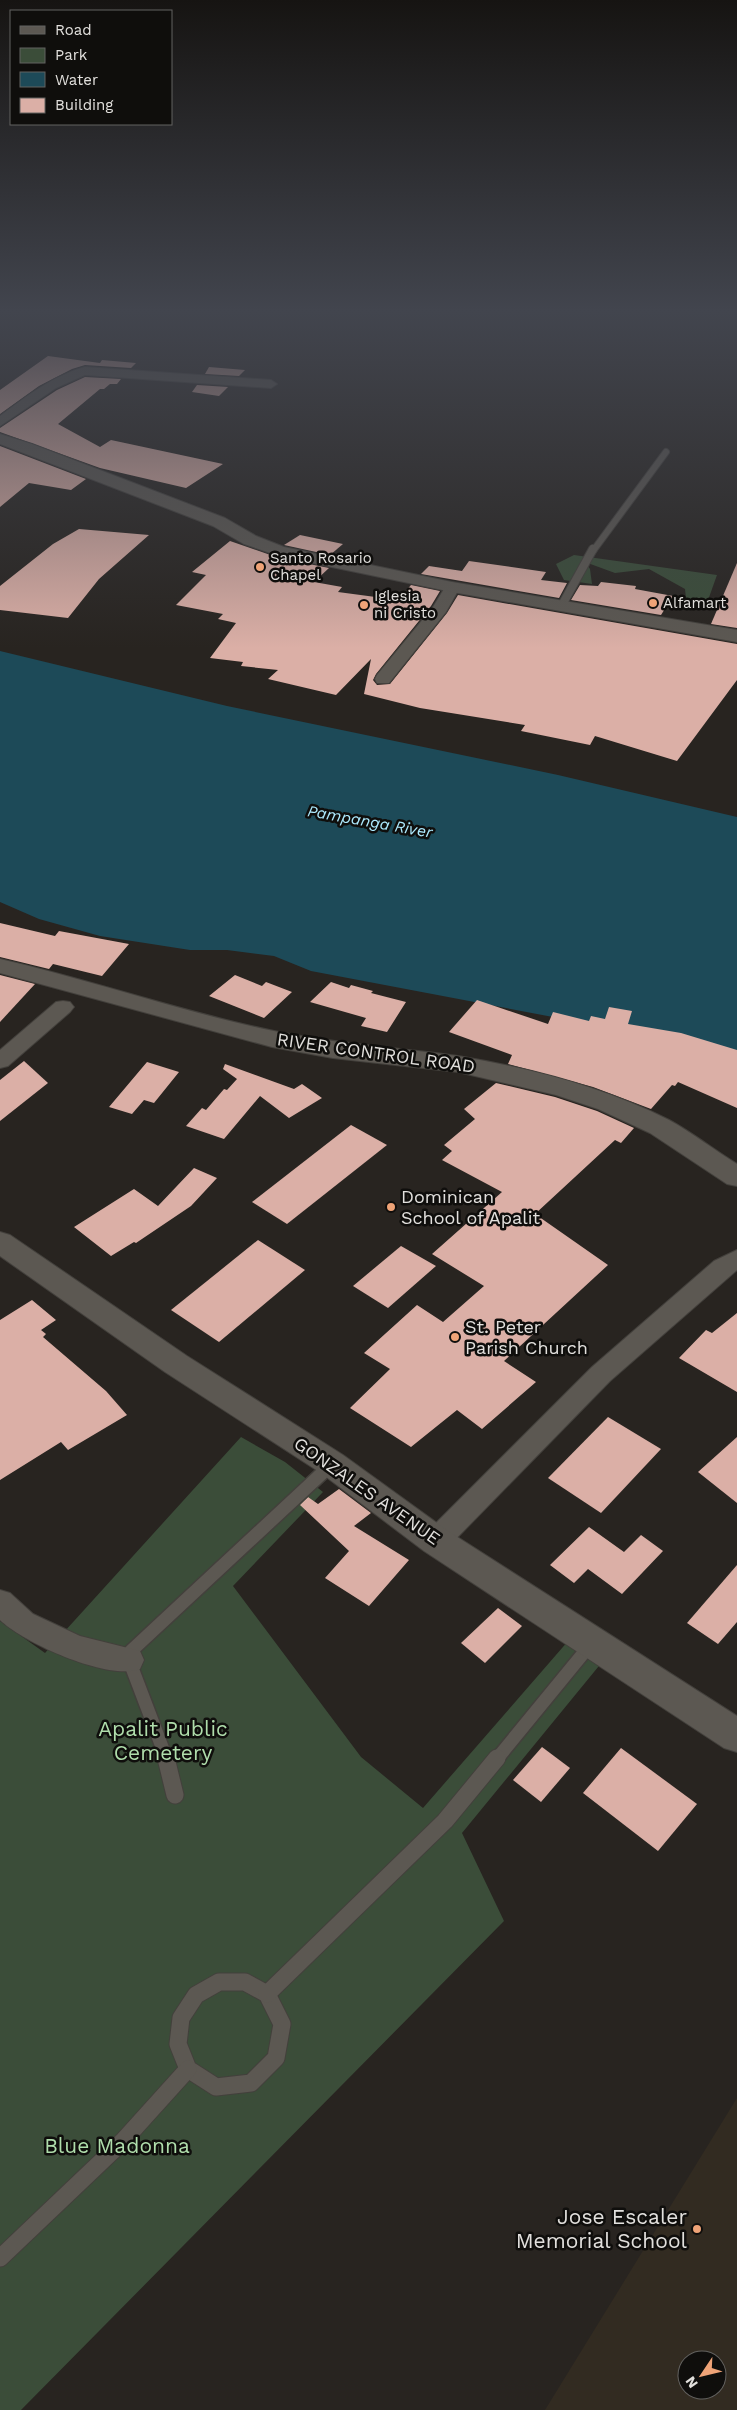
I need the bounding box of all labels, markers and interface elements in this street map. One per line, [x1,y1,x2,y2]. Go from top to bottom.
legend [10,10,172,125]
text: Road [55,21,92,39]
text: Park [55,46,88,64]
text: Water [55,71,98,89]
text: Building [55,96,113,114]
place label: Santo Rosario Chapel [270,549,372,584]
marker: Santo Rosario Chapel [254,561,266,573]
place label: Iglesia ni Cristo [374,587,436,622]
place label: Alfamart [663,594,727,612]
marker: Alfamart [647,597,659,609]
marker: Iglesia ni Cristo [358,599,370,611]
water label: Pampanga River [306,801,435,842]
street label: RIVER CONTROL ROAD [276,1028,477,1077]
place label: Dominican School of Apalit [401,1186,540,1228]
marker: Dominican School of Apalit [385,1201,397,1213]
place label: St. Peter Parish Church [465,1316,588,1358]
marker: St. Peter Parish Church [449,1331,461,1343]
street label: GONZALES AVENUE [290,1432,444,1549]
park label: Apalit Public Cemetery [98,1716,228,1765]
park label: Blue Madonna [44,2133,190,2158]
place label: Jose Escaler Memorial School [516,2204,688,2253]
marker: Jose Escaler Memorial School [691,2223,703,2235]
north arrow [677,2350,727,2400]
text: N [682,2374,701,2391]

